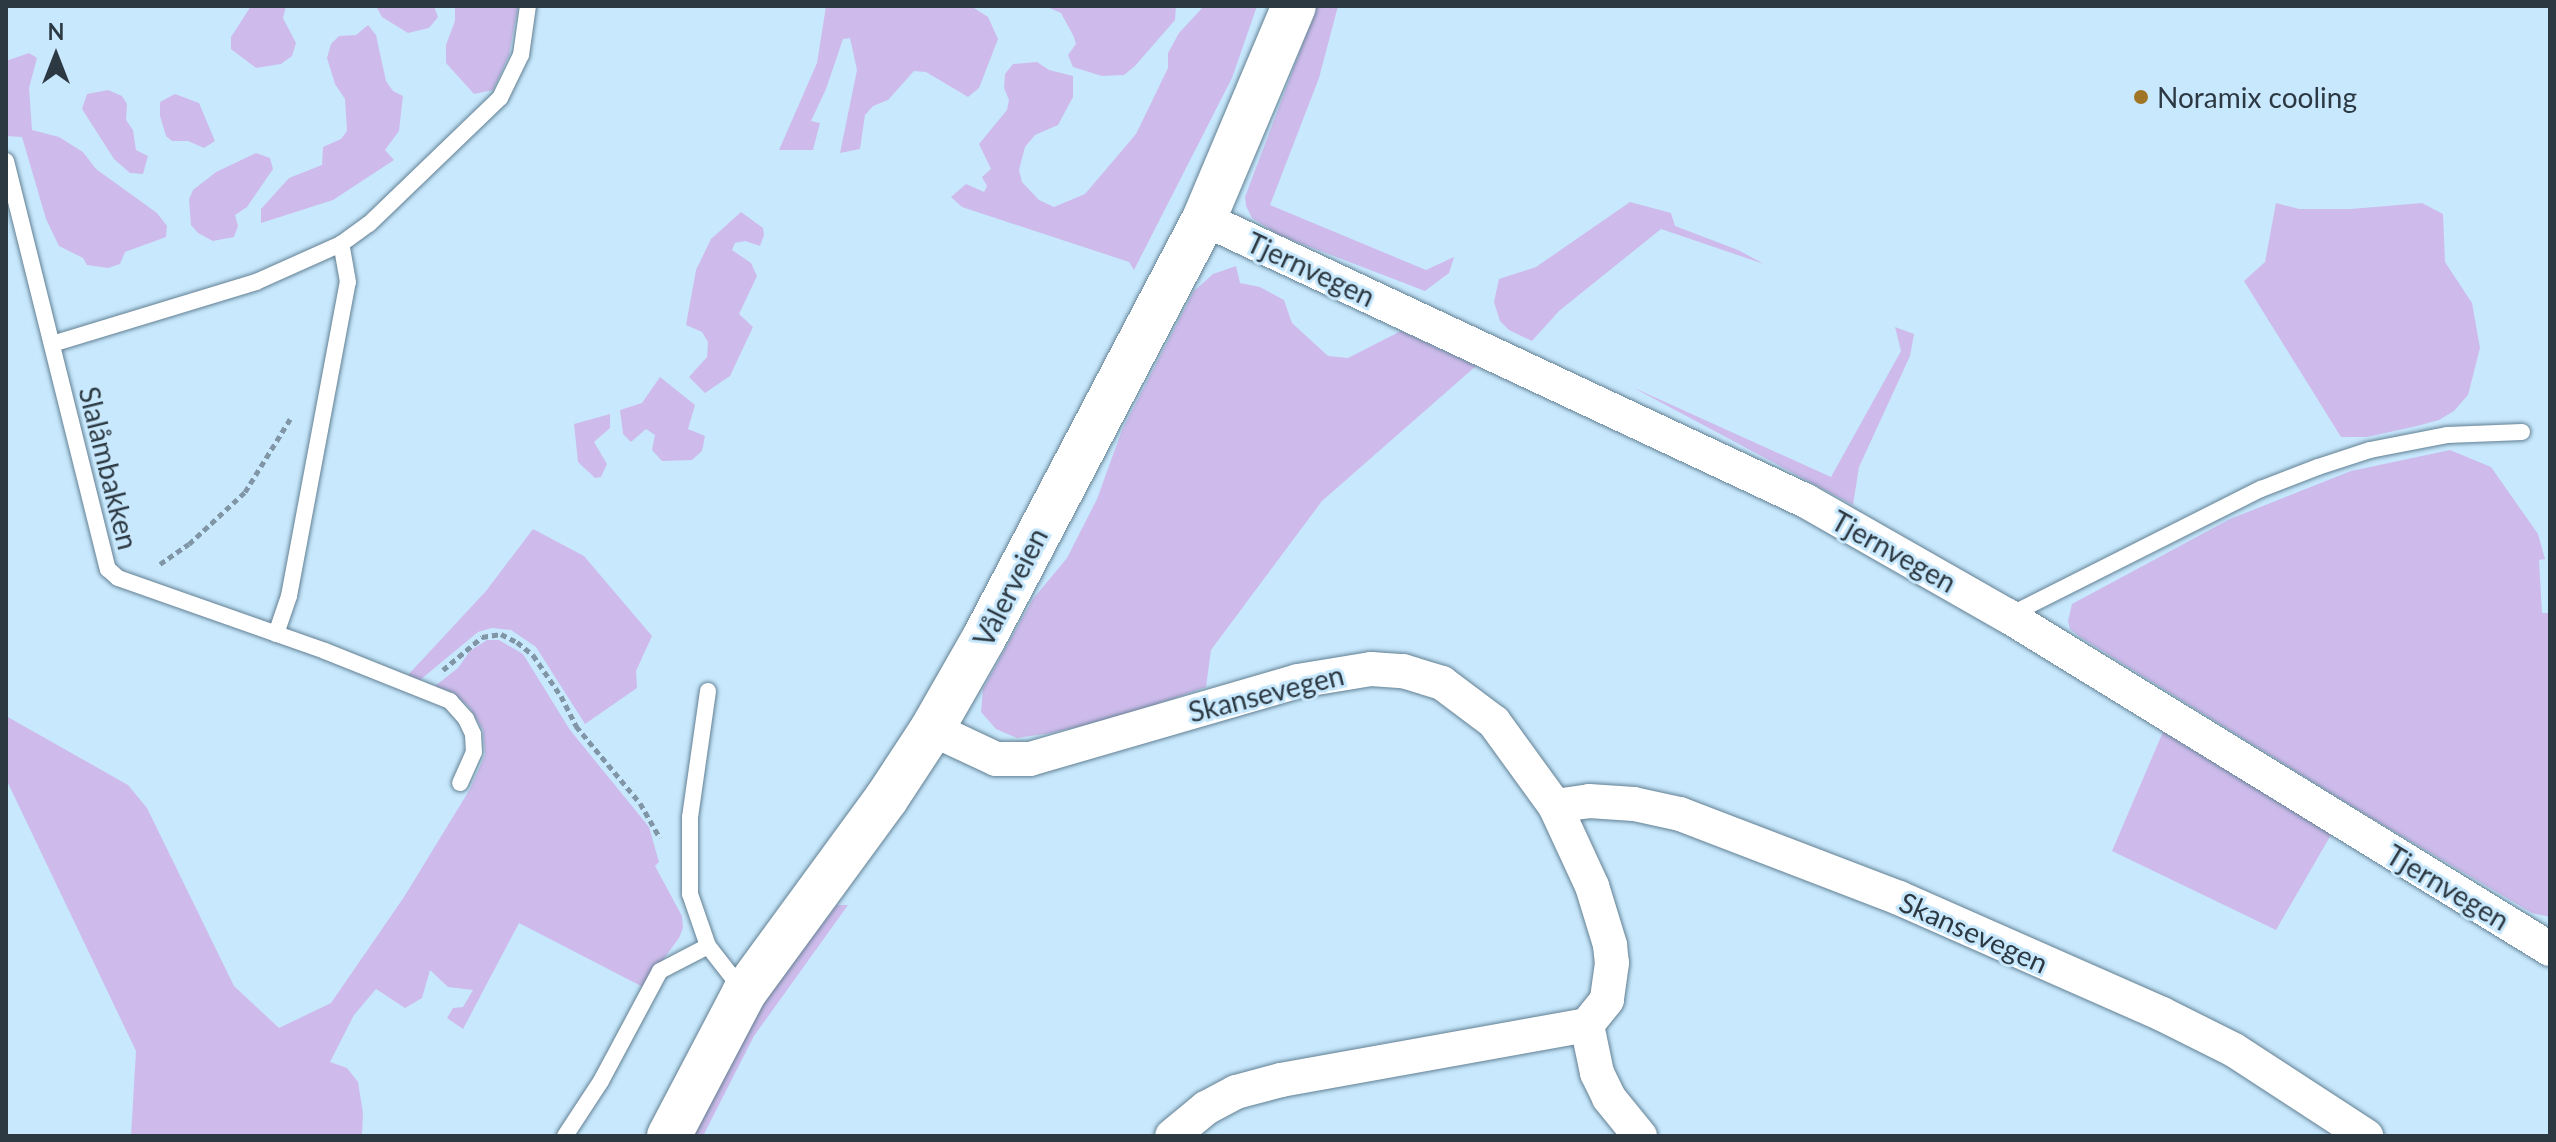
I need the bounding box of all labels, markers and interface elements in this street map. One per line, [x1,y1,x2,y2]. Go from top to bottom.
north arrow [16,16,96,96]
text: N [48,18,64,45]
place label: Noramix cooling [2157,80,2357,114]
marker: Noramix cooling [2132,88,2150,106]
street label: Tjernvegen [1242,225,1380,313]
street label: Slalåmbakken [73,383,145,553]
street label: Tjernvegen [1826,503,1962,599]
street label: Vålerveien [966,522,1054,652]
street label: Skansevegen [1185,657,1347,729]
street label: Tjernvegen [2381,837,2515,937]
street label: Skansevegen [1895,884,2053,980]

